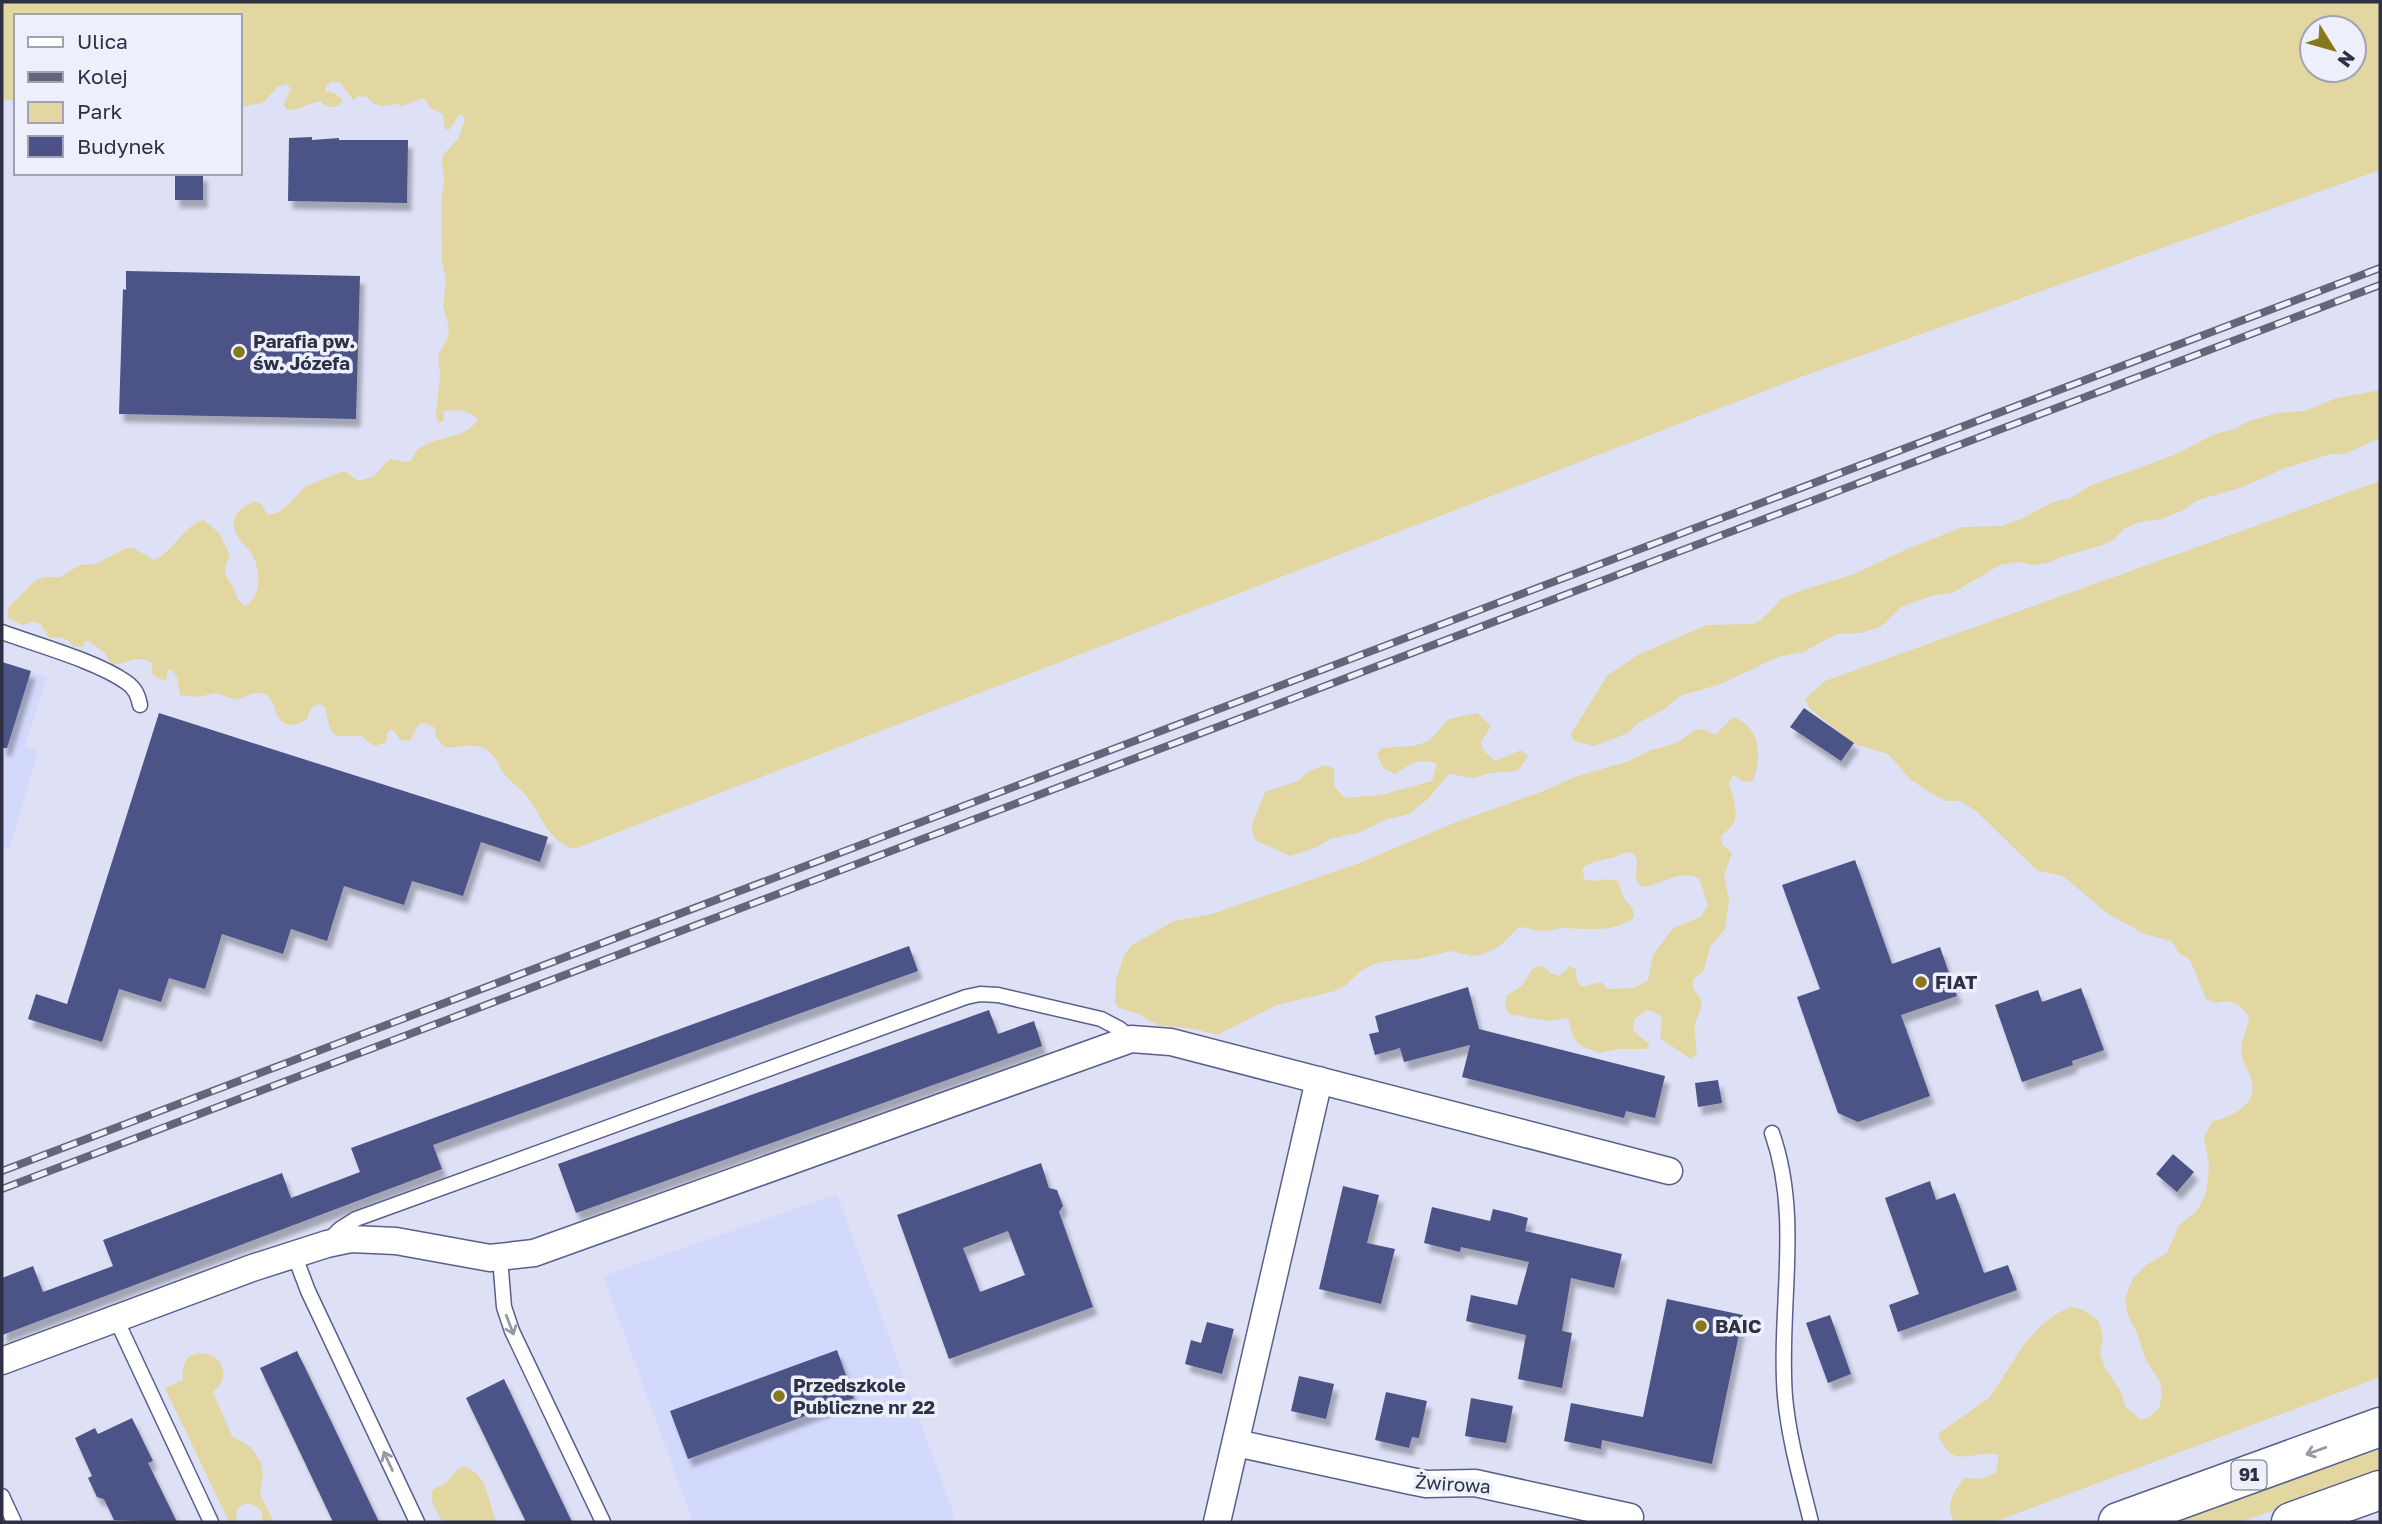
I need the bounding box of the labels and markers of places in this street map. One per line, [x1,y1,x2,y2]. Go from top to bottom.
place label: Parafia pw. św. Józefa [253,329,355,374]
marker: Parafia pw. św. Józefa [231,344,247,360]
place label: FIAT [1935,970,1977,993]
marker: FIAT [1913,974,1929,990]
place label: BAIC [1715,1314,1761,1337]
marker: BAIC [1693,1318,1709,1334]
place label: Przedszkole Publiczne nr 22 [793,1373,935,1418]
marker: Przedszkole Publiczne nr 22 [771,1388,787,1404]

